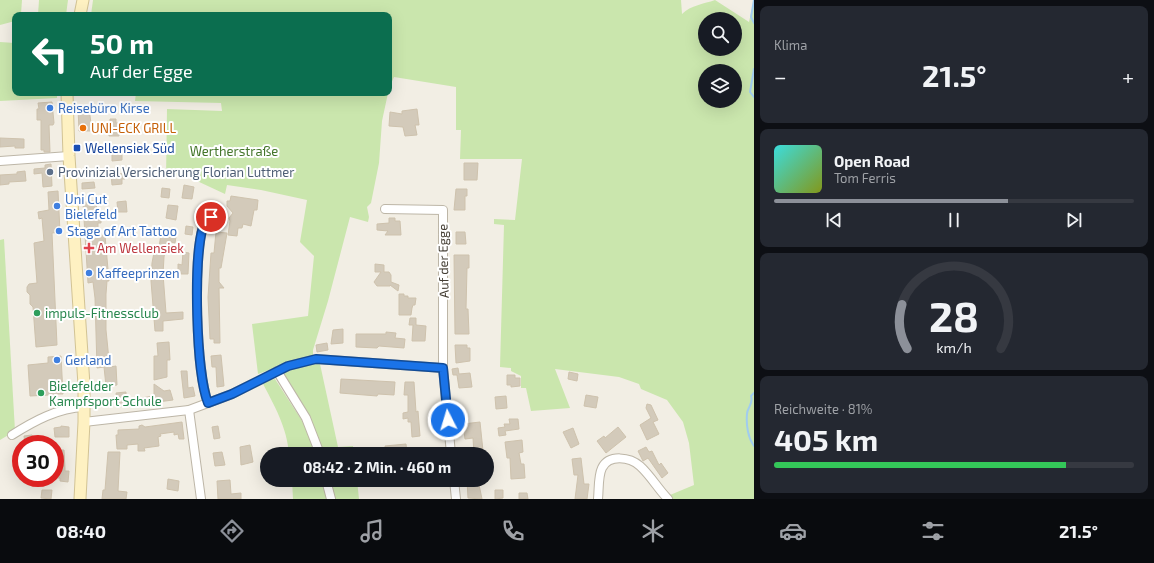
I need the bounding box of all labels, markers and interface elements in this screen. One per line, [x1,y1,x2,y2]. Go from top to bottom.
map controls [698,12,742,108]
button: search [698,12,742,56]
text: 50 m [90,26,154,60]
icon: left [24,28,76,80]
text: Klima [774,37,807,53]
text: 21.5° [922,57,987,93]
text: Auf der Egge [90,60,193,82]
text: − [774,63,787,89]
text: + [1122,63,1134,89]
button: layers [698,64,742,108]
place label: Reisebüro Kirse [58,100,150,116]
marker: Reisebüro Kirse [45,103,55,113]
place label: UNI-ECK GRILL [91,120,176,136]
marker: UNI-ECK GRILL [78,123,88,133]
place label: Wellensiek Süd [85,140,175,156]
marker: Wellensiek Süd [72,143,82,153]
park label: Wertherstraße [190,143,278,159]
text: Open Road [834,152,910,170]
place label: Provinizial Versicherung Florian Luttmer [58,164,295,180]
marker: Provinizial Versicherung Florian Luttmer [45,167,55,177]
text: Tom Ferris [834,170,896,186]
place label: Uni Cut Bielefeld [65,191,117,222]
pin [194,200,228,234]
marker: Uni Cut Bielefeld [52,201,62,211]
icon: arrive [200,206,222,228]
icon: previous [823,209,845,231]
icon: pause [943,209,965,231]
icon: next [1063,209,1085,231]
place label: Stage of Art Tattoo [67,223,177,239]
street label: Auf der Egge [434,224,452,298]
marker: Stage of Art Tattoo [54,226,64,236]
place label: Am Wellensiek [97,240,184,256]
marker: Am Wellensiek [84,243,94,253]
place label: Kaffeeprinzen [97,265,180,281]
marker: Kaffeeprinzen [84,268,94,278]
text: 28 [929,290,979,340]
place label: impuls-Fitnessclub [45,305,159,321]
marker: impuls-Fitnessclub [32,308,42,318]
text: km/h [936,339,972,356]
place label: Gerland [65,352,111,368]
marker: Gerland [52,355,62,365]
place label: Bielefelder Kampfsport Schule [49,378,162,409]
marker: Bielefelder Kampfsport Schule [36,388,46,398]
position arrow [427,399,469,441]
text: Reichweite · 81% [774,401,872,417]
text: 405 km [774,421,878,457]
speed limit sign: 30 [12,435,64,487]
text: 08:42 · 2 Min. · 460 m [303,458,451,476]
icon: directions [218,517,246,545]
icon: music [358,517,386,545]
icon: phone [499,517,527,545]
icon: climate [639,517,667,545]
icon: car [779,517,807,545]
icon: filters [919,517,947,545]
text: 08:40 [56,520,106,542]
text: 21.5° [1059,520,1098,542]

